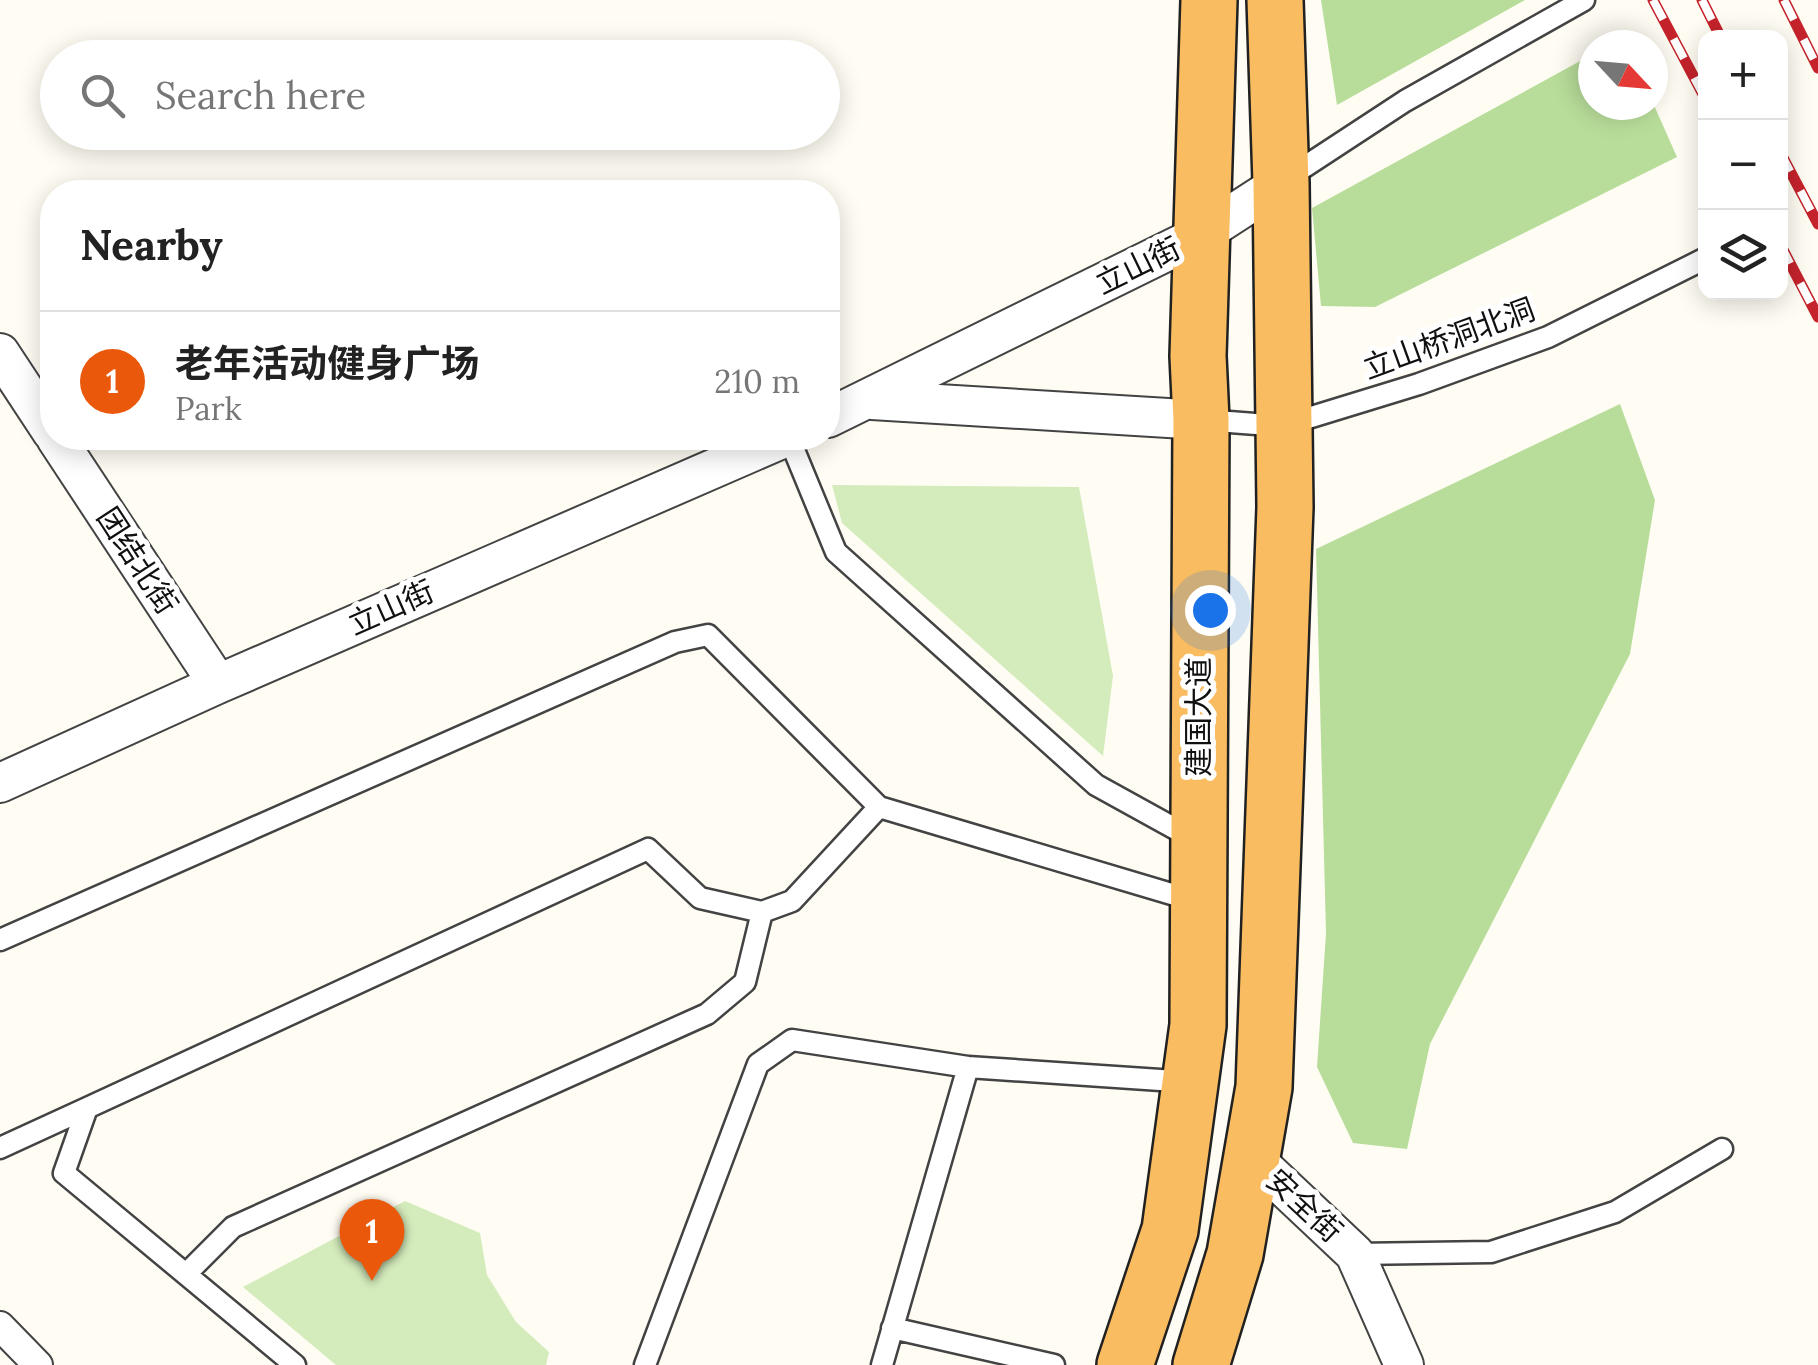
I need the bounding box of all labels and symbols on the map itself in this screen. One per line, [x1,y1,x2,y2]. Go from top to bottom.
north arrow [1578,30,1668,120]
street label: 立山街 [1089,228,1186,302]
street label: 立山桥洞北洞 [1358,289,1540,387]
street label: 团结北街 [89,500,186,621]
street label: 立山街 [342,571,439,643]
your location [1185,585,1236,636]
street label: 建国大道 [1179,657,1217,777]
street label: 安全街 [1259,1161,1351,1250]
pin: 1 [340,1198,404,1281]

